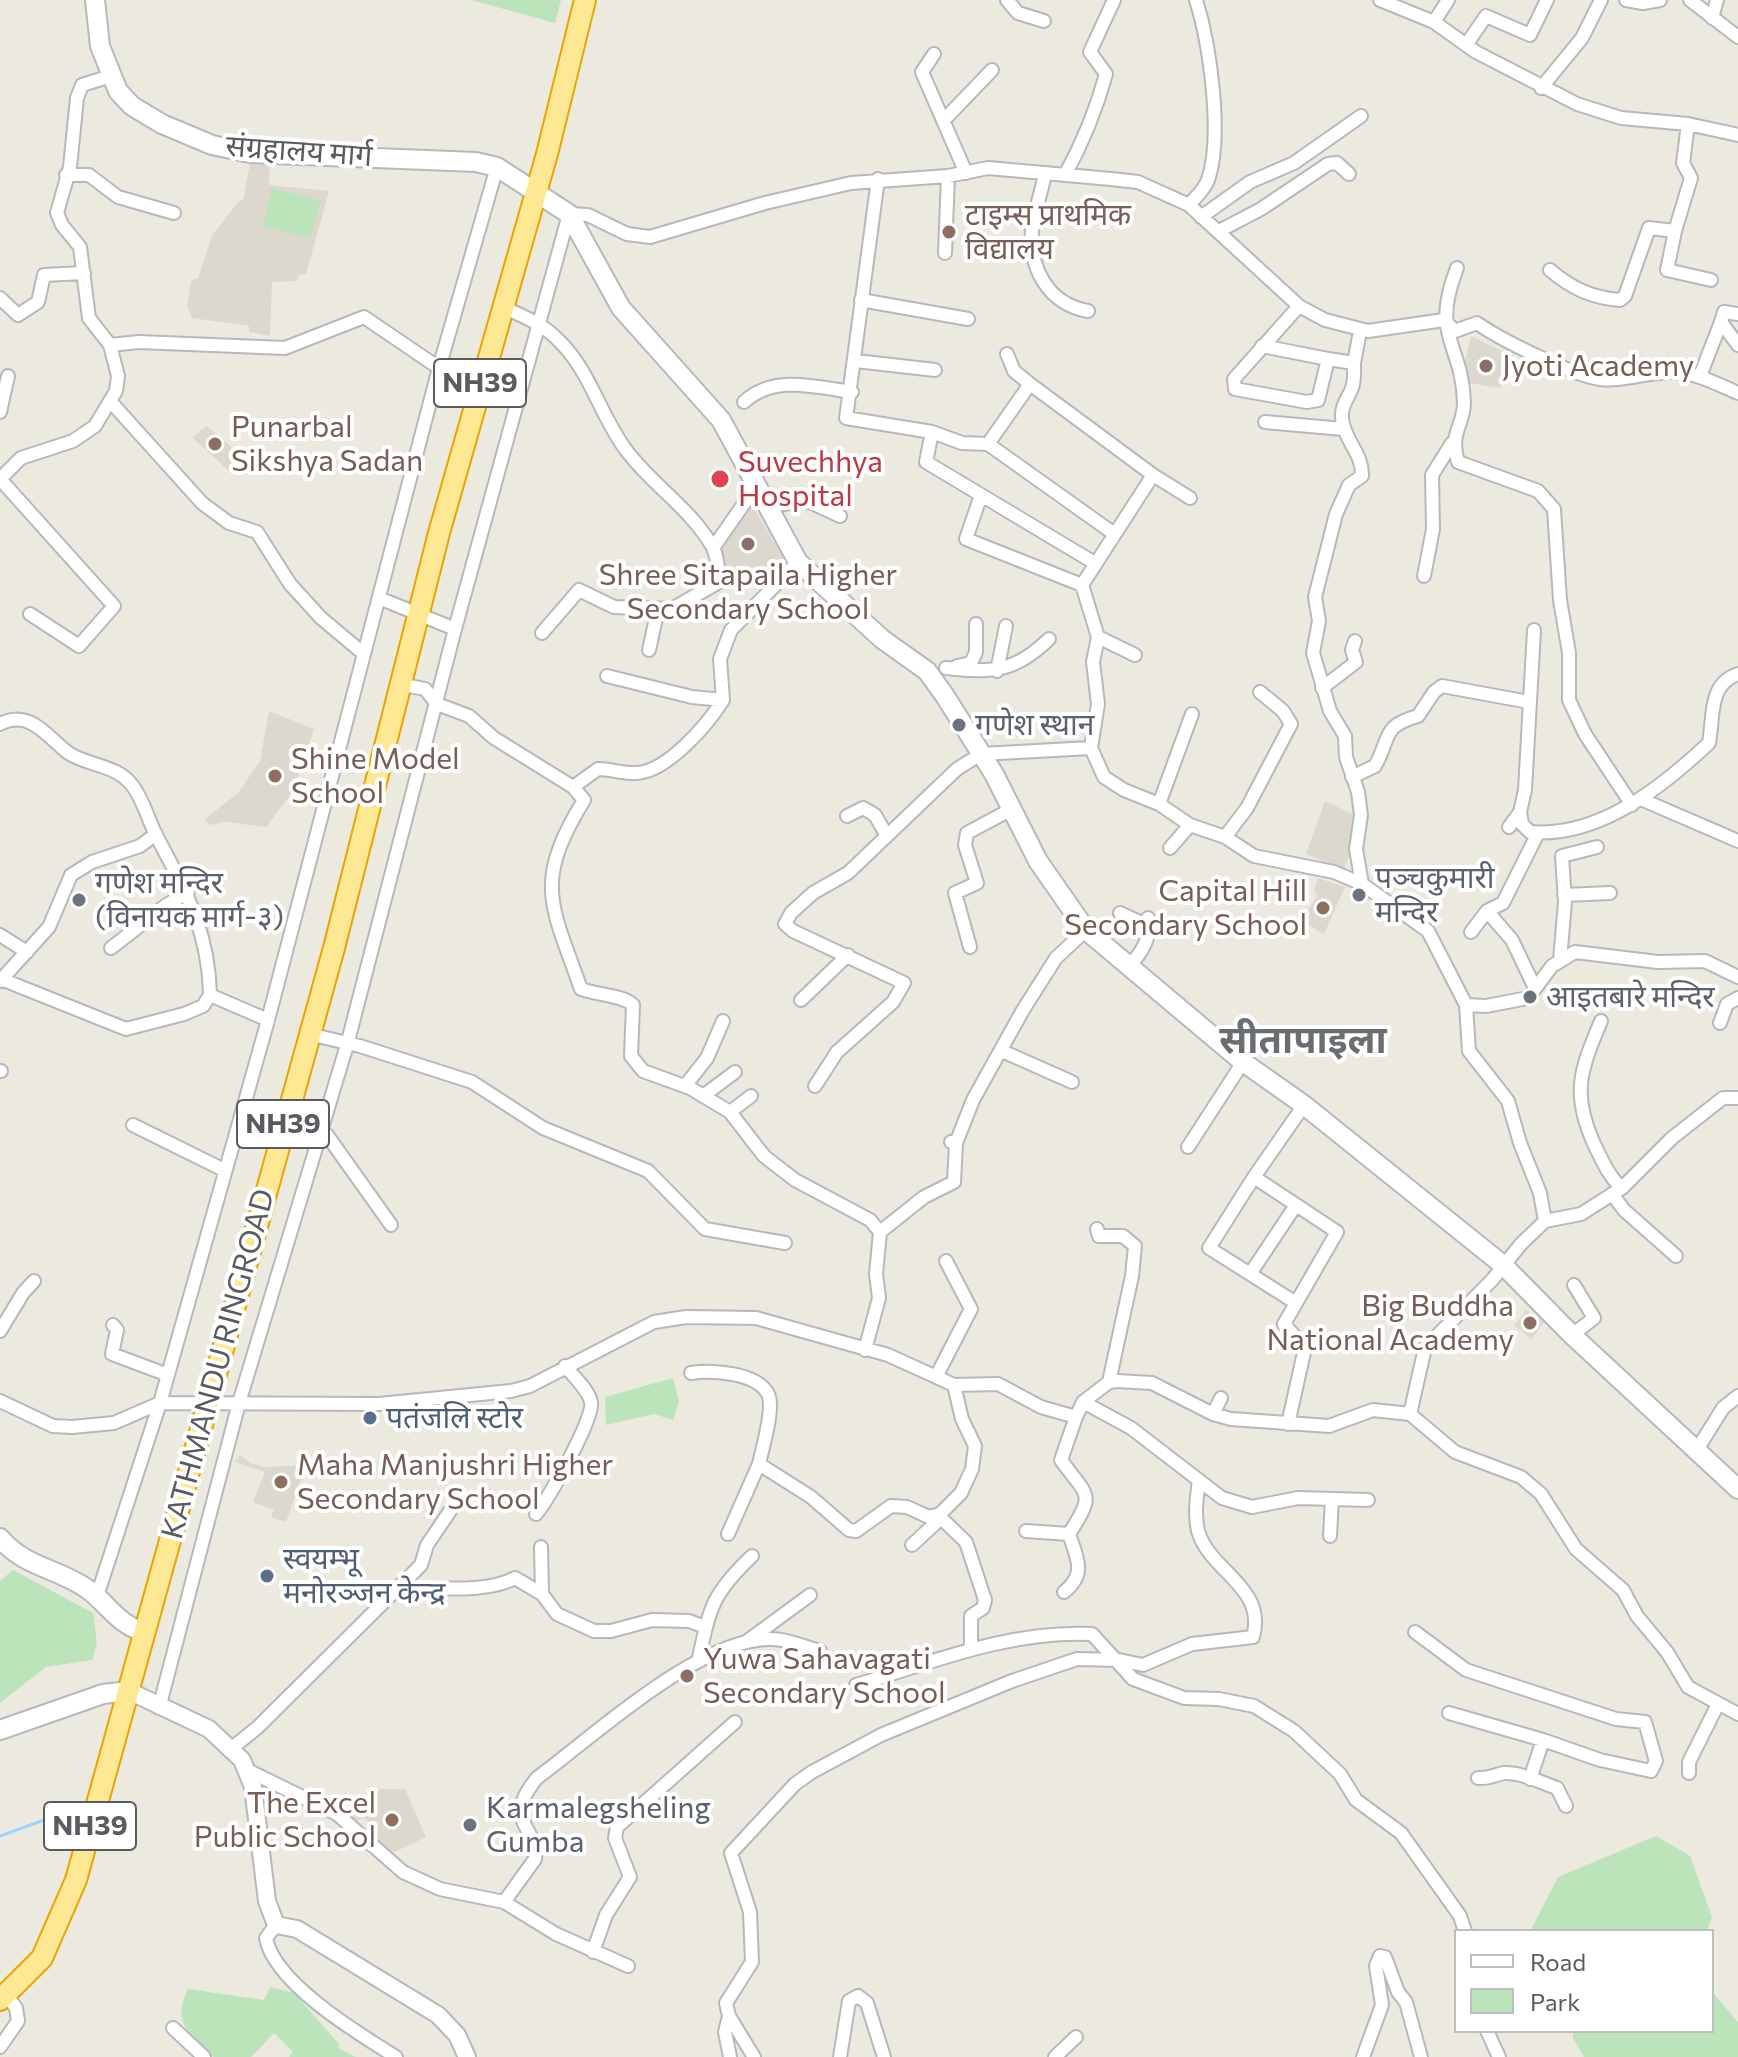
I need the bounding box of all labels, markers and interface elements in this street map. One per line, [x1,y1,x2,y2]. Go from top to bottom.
street label: संग्रहालय मार्ग [224,128,374,174]
place label: टाइम्स प्राथमिक विद्यालय [965,197,1131,268]
marker: टाइम्स प्राथमिक विद्यालय [940,223,958,241]
place label: Jyoti Academy [1502,348,1694,384]
marker: Jyoti Academy [1477,357,1495,375]
road number: NH39 [434,359,526,407]
place label: Punarbal Sikshya Sadan [231,409,423,480]
marker: Punarbal Sikshya Sadan [206,435,224,453]
place label: Suvechhya Hospital [738,444,883,514]
marker: Suvechhya Hospital [709,468,731,490]
marker: Shree Sitapaila Higher Secondary School [739,535,757,553]
place label: Shree Sitapaila Higher Secondary School [599,557,897,628]
place label: गणेश स्थान [975,707,1094,743]
marker: गणेश स्थान [950,716,968,734]
place label: Shine Model School [291,741,460,812]
marker: Shine Model School [266,767,284,785]
place label: पञ्चकुमारी मन्दिर [1375,860,1494,930]
place label: गणेश मन्दिर (विनायक मार्ग-३) [95,865,284,936]
place label: Capital Hill Secondary School [1064,873,1307,944]
marker: पञ्चकुमारी मन्दिर [1350,886,1368,904]
marker: गणेश मन्दिर (विनायक मार्ग-३) [70,891,88,909]
marker: Capital Hill Secondary School [1314,899,1332,917]
place label: आइतबारे मन्दिर [1546,979,1715,1015]
marker: आइतबारे मन्दिर [1521,988,1539,1006]
district label: सीतापाइला [1219,1017,1387,1063]
road number: NH39 [237,1100,329,1148]
street label: KATHMANDU RINGROAD [154,1185,282,1543]
place label: Big Buddha National Academy [1266,1288,1514,1358]
marker: Big Buddha National Academy [1521,1314,1539,1332]
place label: पतंजलि स्टोर [386,1400,523,1436]
marker: पतंजलि स्टोर [361,1409,379,1427]
place label: Maha Manjushri Higher Secondary School [297,1447,613,1518]
marker: Maha Manjushri Higher Secondary School [272,1473,290,1491]
place label: स्वयम्भू मनोरञ्जन केन्द्र [283,1541,446,1612]
marker: स्वयम्भू मनोरञ्जन केन्द्र [258,1567,276,1585]
place label: Yuwa Sahavagati Secondary School [703,1641,946,1712]
marker: Yuwa Sahavagati Secondary School [678,1667,696,1685]
place label: The Excel Public School [194,1785,376,1856]
place label: Karmalegsheling Gumba [486,1790,711,1860]
road number: NH39 [44,1802,136,1850]
marker: The Excel Public School [383,1811,401,1829]
marker: Karmalegsheling Gumba [461,1816,479,1834]
legend [1454,1929,1714,2033]
text: Road [1530,1947,1586,1976]
text: Park [1530,1987,1580,2016]

